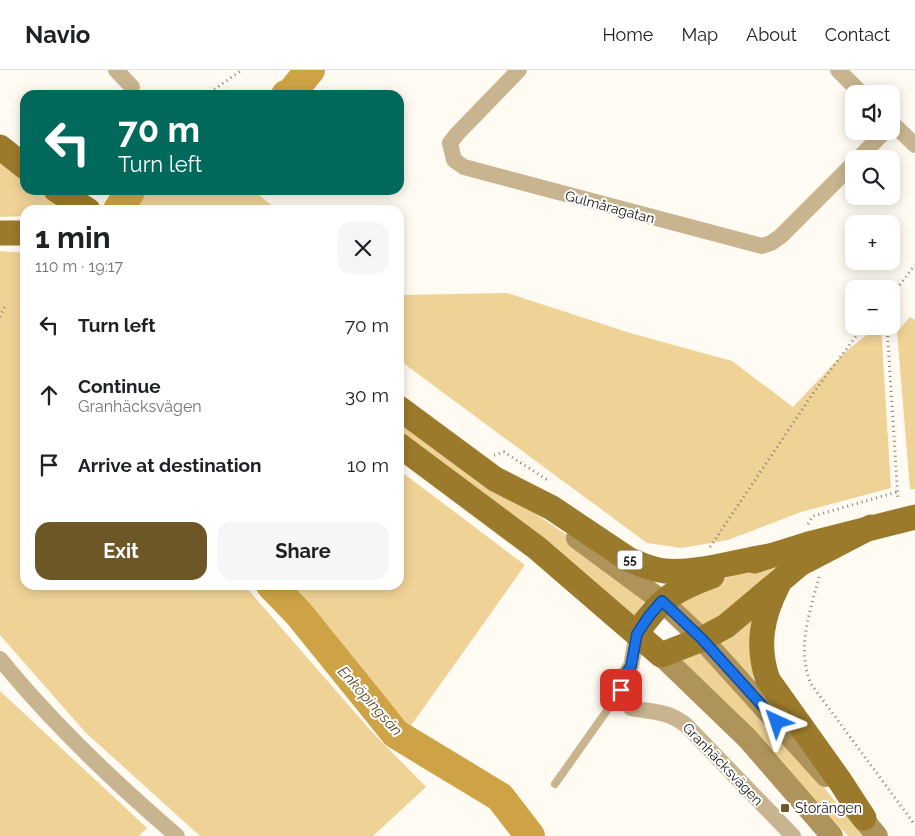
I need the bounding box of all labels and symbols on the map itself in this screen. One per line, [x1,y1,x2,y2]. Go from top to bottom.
street label: Gulmåragatan [564,187,656,227]
road number: 55 [618,550,642,570]
water label: Enköpingsån [334,663,406,739]
pin [600,669,642,711]
position arrow [750,695,802,747]
street label: Granhäcksvägen [680,720,766,808]
place label: Storängen [795,800,862,816]
marker: Storängen [779,802,791,814]

